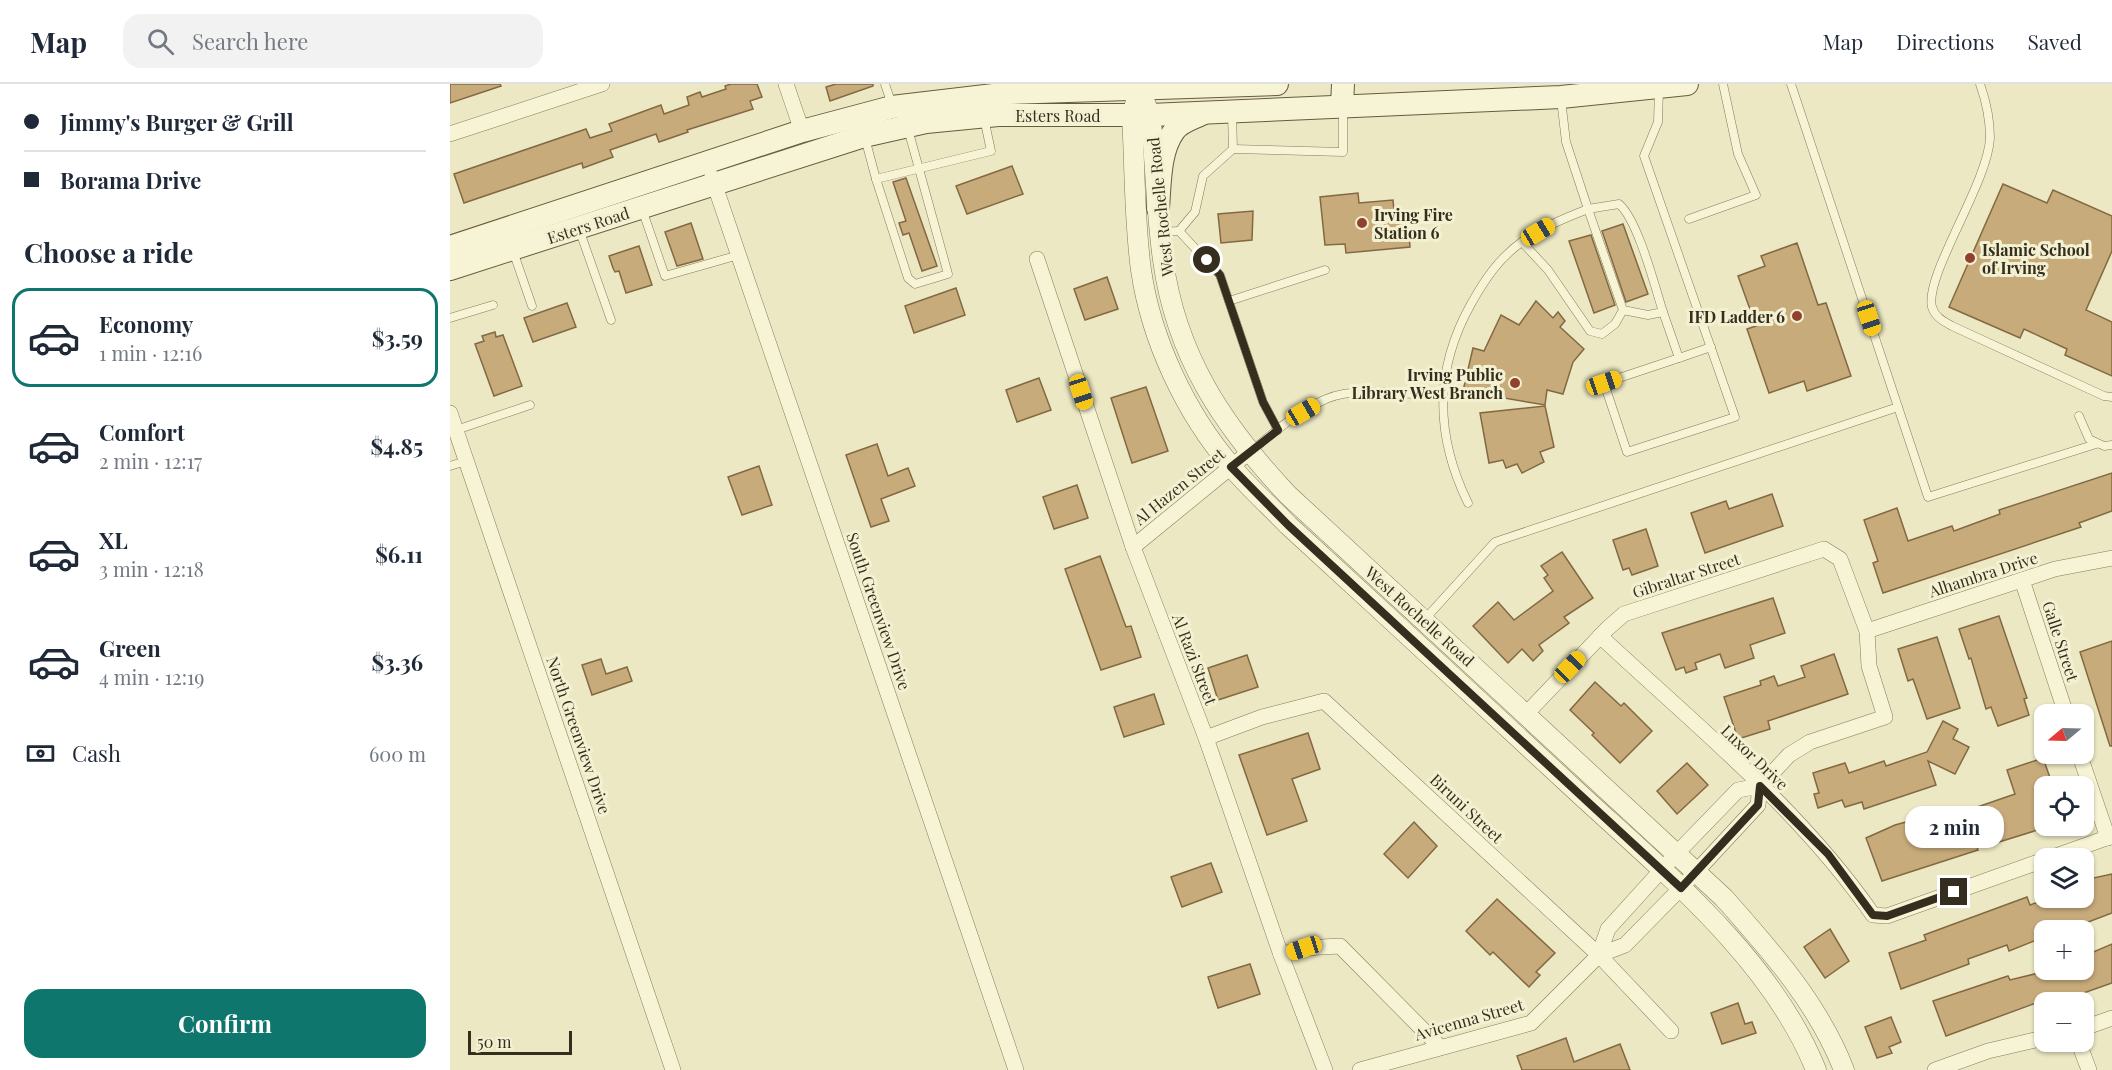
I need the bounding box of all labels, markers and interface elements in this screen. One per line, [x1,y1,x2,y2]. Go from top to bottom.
search box [123,14,543,68]
text: Map [30,23,87,60]
icon: search [144,25,177,58]
text: Search here [192,26,308,56]
text: Map [1822,27,1863,55]
text: Directions [1896,27,1994,55]
text: Saved [2027,27,2082,55]
street label: Esters Road [1015,105,1101,126]
text: Jimmy's Burger & Grill [60,107,294,137]
street label: West Rochelle Road [1142,136,1178,279]
text: Borama Drive [60,165,201,195]
street label: Esters Road [544,202,632,248]
place label: Irving Fire Station 6 [1374,204,1453,243]
car [1518,215,1558,249]
marker: Irving Fire Station 6 [1355,216,1369,230]
text: Choose a ride [24,234,193,270]
place label: Islamic School of Irving [1982,239,2090,278]
route start [1193,246,1220,273]
marker: Islamic School of Irving [1963,251,1977,265]
car [1855,298,1883,338]
place label: IFD Ladder 6 [1688,306,1785,327]
text: Economy [99,309,193,339]
marker: IFD Ladder 6 [1790,309,1804,323]
icon: car [27,311,81,365]
text: $3.59 [372,323,423,353]
text: 1 min · 12:16 [99,339,202,366]
place label: Irving Public Library West Branch [1352,364,1503,403]
car [1584,369,1624,397]
car [1067,372,1095,412]
marker: Irving Public Library West Branch [1508,376,1522,390]
car [1283,395,1323,429]
text: Comfort [99,417,185,447]
icon: car [27,419,81,473]
text: $4.85 [370,431,423,461]
street label: Al Hazen Street [1129,443,1229,530]
text: 2 min · 12:17 [99,447,202,474]
text: XL [99,525,128,555]
icon: car [27,527,81,581]
street label: South Greenview Drive [842,530,916,692]
text: $6.11 [375,539,423,569]
street label: Alhambra Drive [1925,547,2040,602]
street label: Gibraltar Street [1630,548,1743,602]
text: 3 min · 12:18 [99,555,204,582]
street label: West Rochelle Road [1360,561,1479,671]
street label: Galle Street [2038,598,2084,684]
street label: Al Razi Street [1168,609,1222,708]
text: Green [99,633,161,663]
icon: car [27,635,81,689]
text: $3.36 [371,647,423,677]
car [1551,648,1589,686]
street label: North Greenview Drive [542,653,616,817]
text: 4 min · 12:19 [99,663,205,690]
north arrow [2034,704,2094,764]
map controls [2034,704,2094,1052]
street label: Luxor Drive [1717,720,1793,794]
icon: cash [24,737,57,770]
text: Cash [72,738,121,768]
text: 600 m [369,740,426,767]
street label: Biruni Street [1426,769,1508,847]
button: locate [2034,776,2094,836]
callout: 2 min [1904,805,2003,847]
text: 2 min [1929,813,1980,840]
button: layers [2034,848,2094,908]
route end [1940,878,1967,905]
button: + [2034,920,2094,980]
car [1284,934,1324,962]
button: Confirm [24,989,426,1058]
button: − [2034,992,2094,1052]
street label: Avicenna Street [1411,993,1526,1045]
scale bar [468,1028,572,1056]
text: 50 m [477,1031,511,1052]

